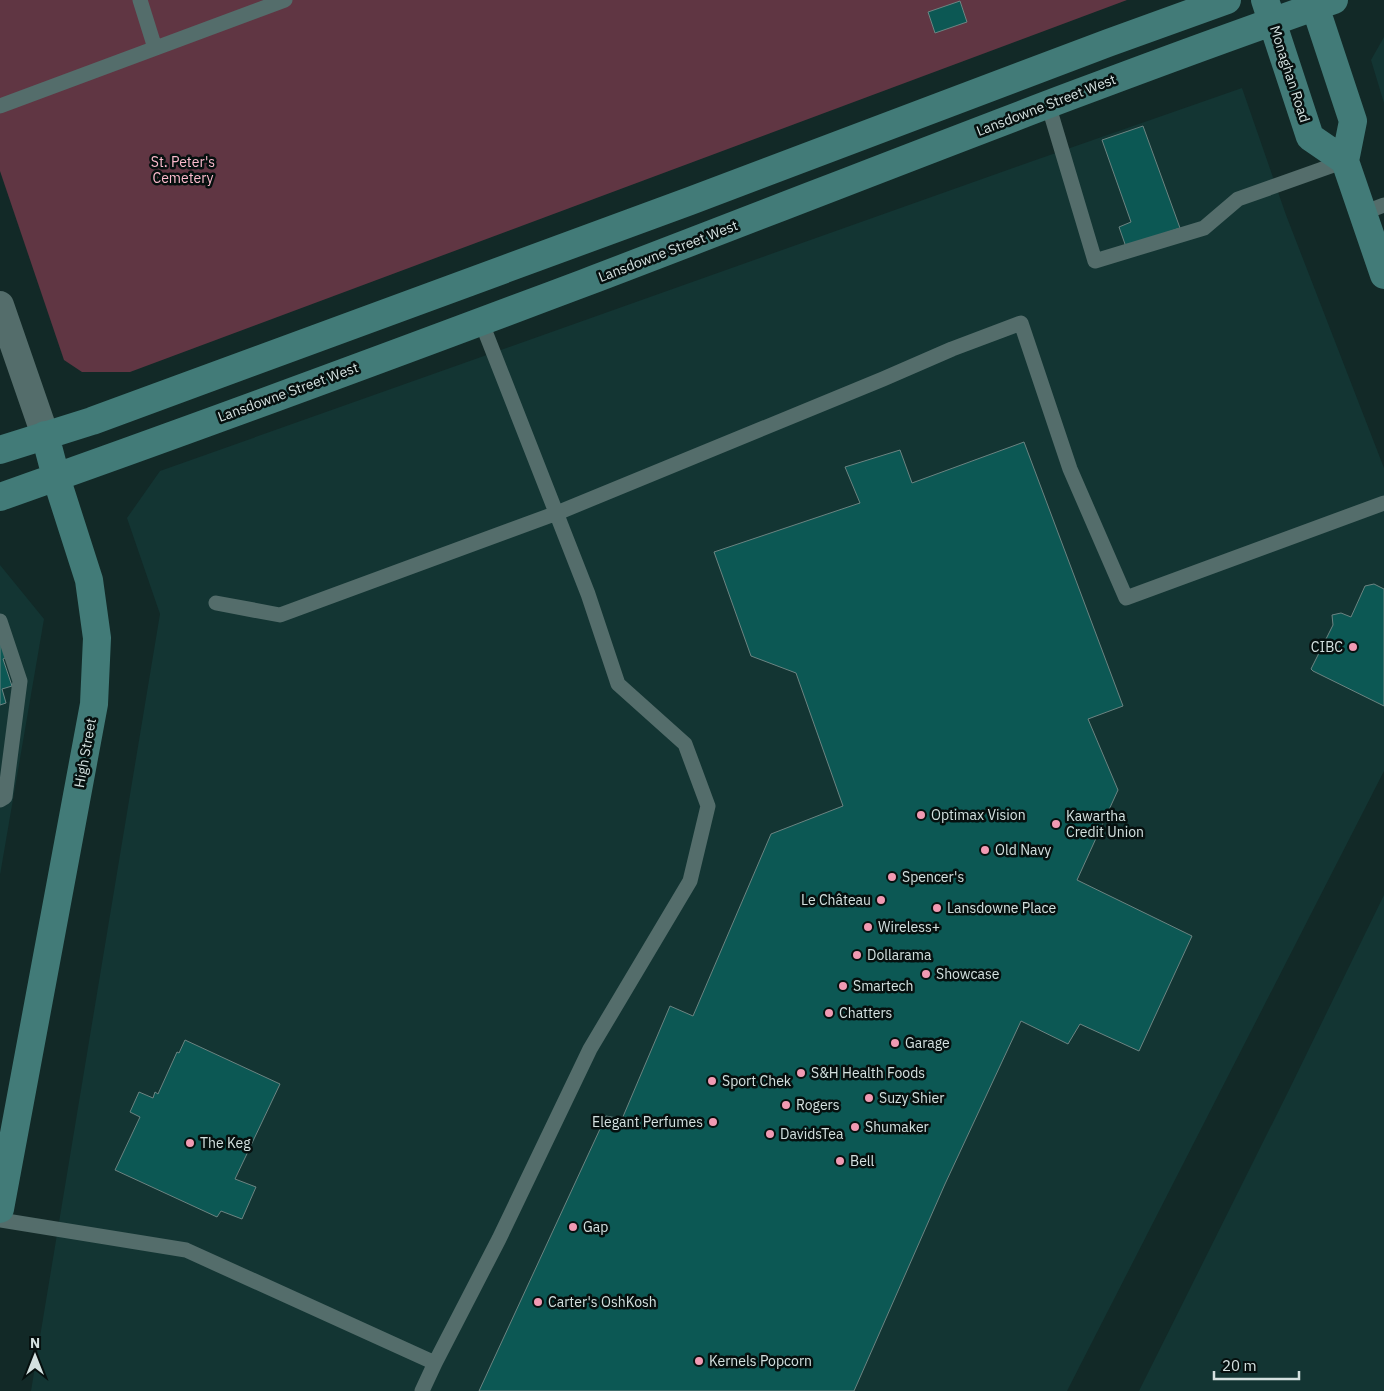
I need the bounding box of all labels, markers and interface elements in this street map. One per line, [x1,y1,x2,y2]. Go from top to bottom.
street label: Monaghan Road [1266,23,1314,125]
street label: Lansdowne Street West [974,70,1118,140]
park label: St. Peter's Cemetery [151,153,215,187]
street label: Lansdowne Street West [596,216,740,286]
street label: Lansdowne Street West [215,358,361,426]
place label: CIBC [1311,638,1343,656]
marker: CIBC [1347,641,1359,653]
street label: High Street [70,717,100,789]
place label: Optimax Vision [931,806,1026,824]
place label: Kawartha Credit Union [1066,807,1144,841]
marker: Optimax Vision [915,809,927,821]
marker: Kawartha Credit Union [1050,818,1062,830]
place label: Old Navy [995,841,1051,859]
marker: Old Navy [979,844,991,856]
place label: Spencer's [902,868,964,886]
marker: Spencer's [886,871,898,883]
place label: Le Château [801,891,871,909]
marker: Le Château [875,894,887,906]
place label: Lansdowne Place [947,899,1057,917]
marker: Lansdowne Place [931,902,943,914]
place label: Wireless+ [878,918,940,936]
marker: Wireless+ [862,921,874,933]
place label: Dollarama [867,946,932,964]
marker: Dollarama [851,949,863,961]
place label: Showcase [936,965,1000,983]
marker: Showcase [920,968,932,980]
place label: Smartech [853,977,914,995]
marker: Smartech [837,980,849,992]
place label: Chatters [839,1004,893,1022]
marker: Chatters [823,1007,835,1019]
place label: Garage [905,1034,950,1052]
marker: Garage [889,1037,901,1049]
place label: S&H Health Foods [811,1064,925,1082]
marker: S&H Health Foods [795,1067,807,1079]
place label: Sport Chek [722,1072,792,1090]
marker: Sport Chek [706,1075,718,1087]
place label: Suzy Shier [879,1089,944,1107]
marker: Suzy Shier [863,1092,875,1104]
place label: Rogers [796,1096,840,1114]
marker: Rogers [780,1099,792,1111]
place label: Elegant Perfumes [592,1113,703,1131]
marker: Elegant Perfumes [707,1116,719,1128]
place label: Shumaker [865,1118,929,1136]
marker: Shumaker [849,1121,861,1133]
place label: DavidsTea [780,1125,844,1143]
marker: DavidsTea [764,1128,776,1140]
place label: The Keg [200,1134,251,1152]
marker: The Keg [184,1137,196,1149]
place label: Bell [850,1152,875,1170]
marker: Bell [834,1155,846,1167]
place label: Gap [583,1218,608,1236]
marker: Gap [567,1221,579,1233]
place label: Carter's OshKosh [548,1293,657,1311]
marker: Carter's OshKosh [532,1296,544,1308]
north arrow [10,1331,60,1381]
text: N [30,1334,40,1352]
scale bar [1214,1348,1299,1380]
place label: Kernels Popcorn [709,1352,812,1370]
marker: Kernels Popcorn [693,1355,705,1367]
text: 20 m [1222,1356,1257,1375]

